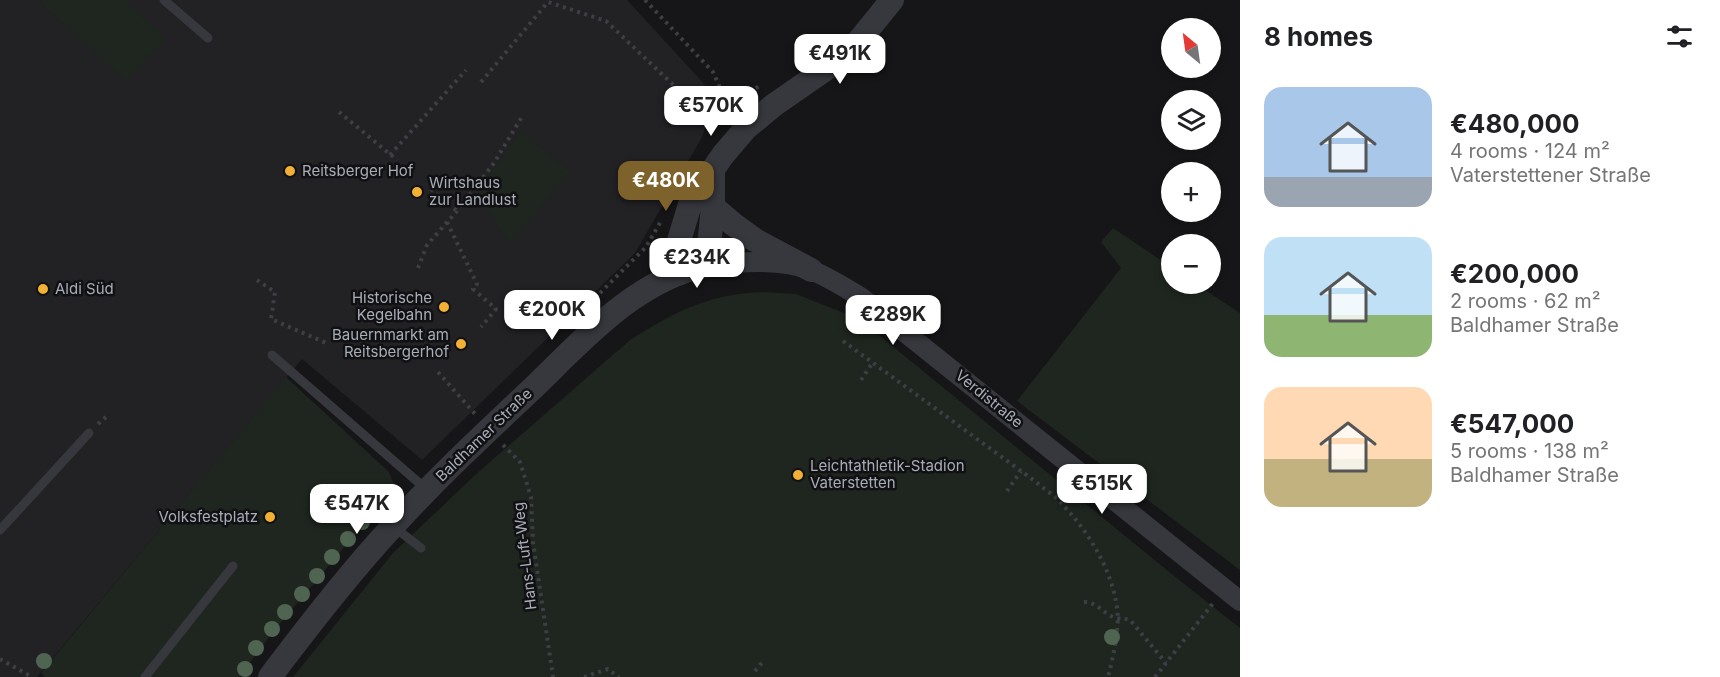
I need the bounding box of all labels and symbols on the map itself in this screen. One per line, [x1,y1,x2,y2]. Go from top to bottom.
north arrow [1161,18,1221,78]
pin: €491K [798,34,882,85]
pin: €570K [669,86,753,137]
place label: Reitsberger Hof [302,161,414,180]
pin: €480K [624,161,708,212]
marker: Reitsberger Hof [283,164,297,178]
place label: Wirtshaus zur Landlust [429,173,516,209]
marker: Wirtshaus zur Landlust [410,185,424,199]
pin: €234K [655,238,739,289]
place label: Aldi Süd [55,279,114,298]
marker: Aldi Süd [36,282,50,296]
place label: Historische Kegelbahn [352,288,432,324]
pin: €200K [510,290,594,341]
pin: €289K [851,295,935,346]
marker: Historische Kegelbahn [437,300,451,314]
place label: Bauernmarkt am Reitsbergerhof [332,325,449,361]
marker: Bauernmarkt am Reitsbergerhof [454,337,468,351]
street label: Verdistraße [952,366,1027,432]
street label: Baldhamer Straße [431,384,536,485]
place label: Leichtathletik-Stadion Vaterstetten [810,456,965,492]
pin: €515K [1060,464,1144,515]
marker: Leichtathletik-Stadion Vaterstetten [791,468,805,482]
pin: €547K [315,484,399,535]
street label: Hans-Luft-Weg [508,501,541,611]
place label: Volksfestplatz [159,507,258,526]
marker: Volksfestplatz [263,510,277,524]

